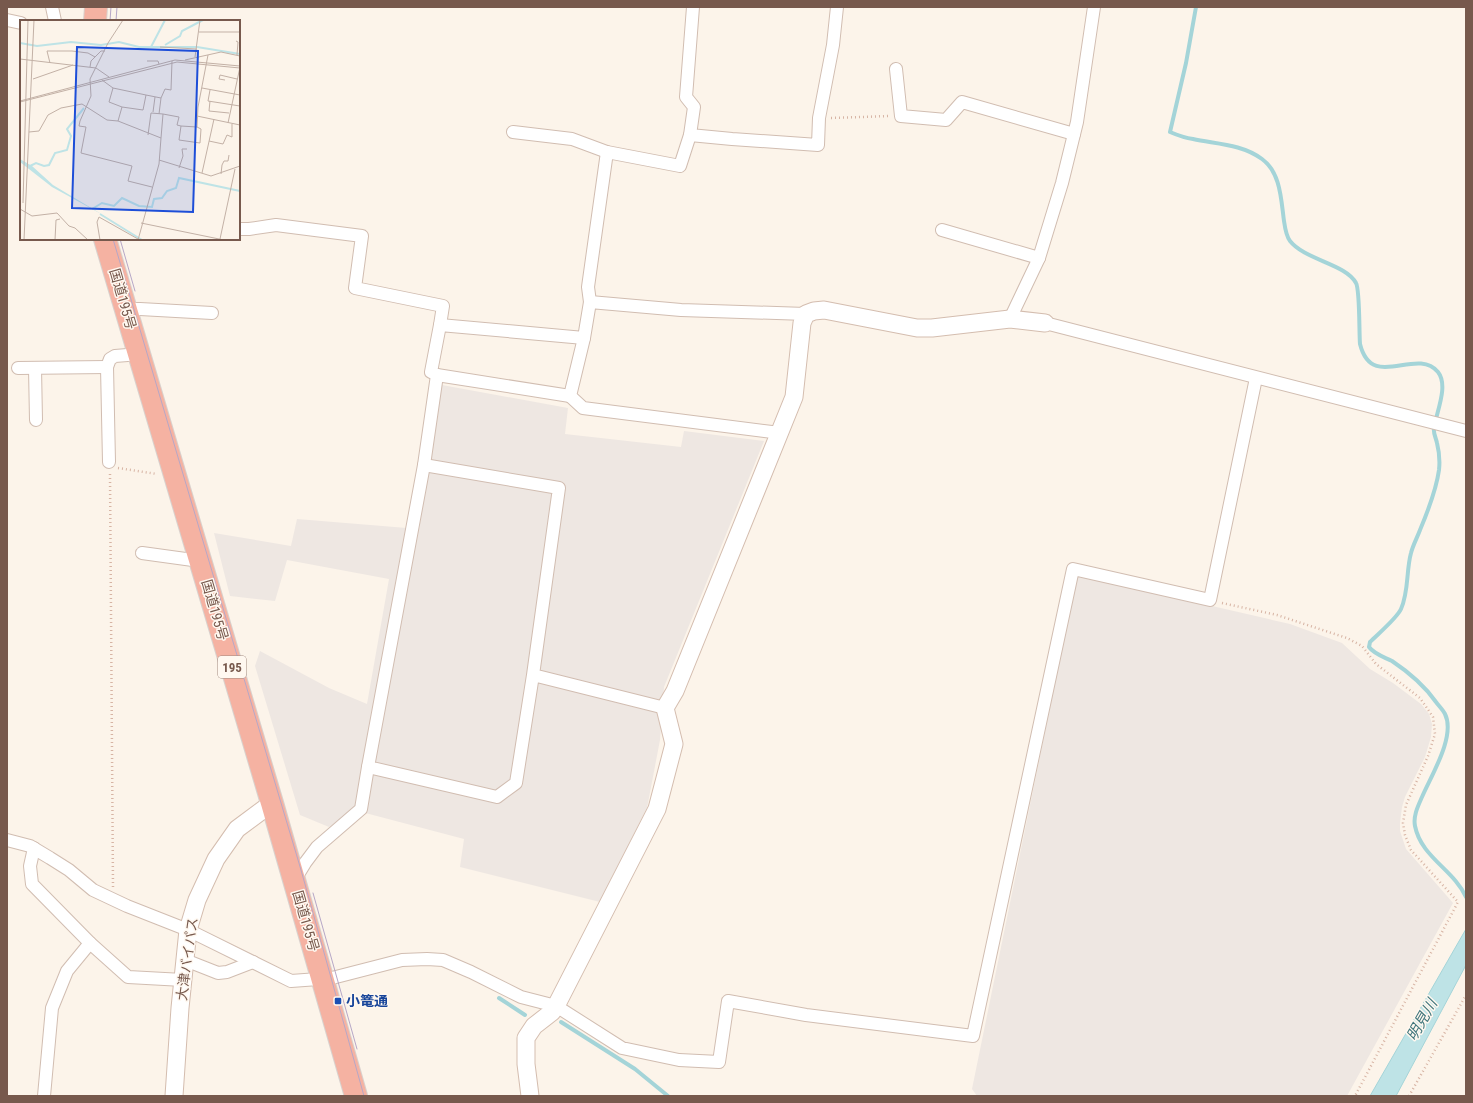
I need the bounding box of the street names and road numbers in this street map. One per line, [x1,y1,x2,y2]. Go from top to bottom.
street label: 国道195号 [107,267,139,331]
street label: 国道195号 [199,578,231,642]
road number: 195 [218,656,246,678]
street label: 国道195号 [290,889,322,953]
street label: 大津バイパス [173,916,201,1002]

